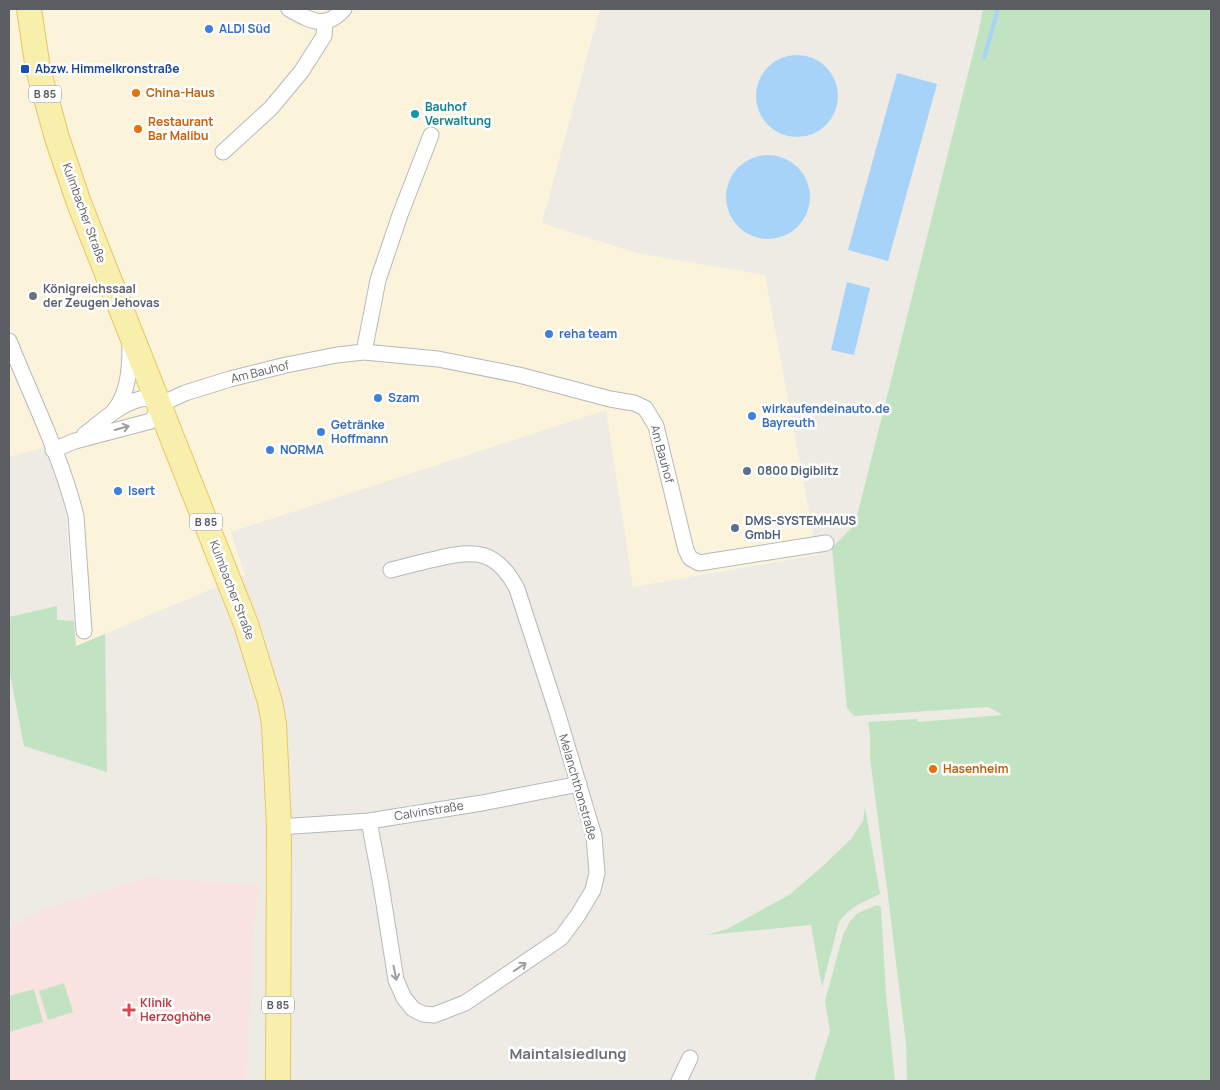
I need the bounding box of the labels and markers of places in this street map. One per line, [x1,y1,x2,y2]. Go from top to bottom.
place label: ALDI Süd [219,20,270,37]
marker: ALDI Süd [203,23,215,35]
place label: Abzw. Himmelkronstraße [35,60,180,77]
marker: Abzw. Himmelkronstraße [19,63,31,75]
place label: China-Haus [146,84,215,101]
marker: China-Haus [130,87,142,99]
place label: Bauhof Verwaltung [425,98,491,129]
marker: Bauhof Verwaltung [409,108,421,120]
place label: Restaurant Bar Malibu [148,113,214,144]
marker: Restaurant Bar Malibu [132,123,144,135]
place label: Königreichssaal der Zeugen Jehovas [43,280,160,311]
marker: Königreichssaal der Zeugen Jehovas [27,290,39,302]
place label: reha team [559,325,618,342]
marker: reha team [543,328,555,340]
place label: Szam [388,389,420,406]
marker: Szam [372,392,384,404]
place label: wirkaufendeinauto.de Bayreuth [762,400,890,431]
marker: wirkaufendeinauto.de Bayreuth [746,410,758,422]
place label: Getränke Hoffmann [331,416,388,447]
marker: Getränke Hoffmann [315,426,327,438]
place label: NORMA [280,441,324,458]
marker: NORMA [264,444,276,456]
place label: 0800 Digiblitz [757,462,839,479]
marker: 0800 Digiblitz [741,465,753,477]
place label: Isert [128,482,155,499]
marker: Isert [112,485,124,497]
place label: DMS-SYSTEMHAUS GmbH [745,512,856,543]
marker: DMS-SYSTEMHAUS GmbH [729,522,741,534]
place label: Hasenheim [943,760,1009,777]
marker: Hasenheim [927,763,939,775]
place label: Klinik Herzoghöhe [140,994,211,1025]
marker: Klinik Herzoghöhe [122,1003,136,1017]

